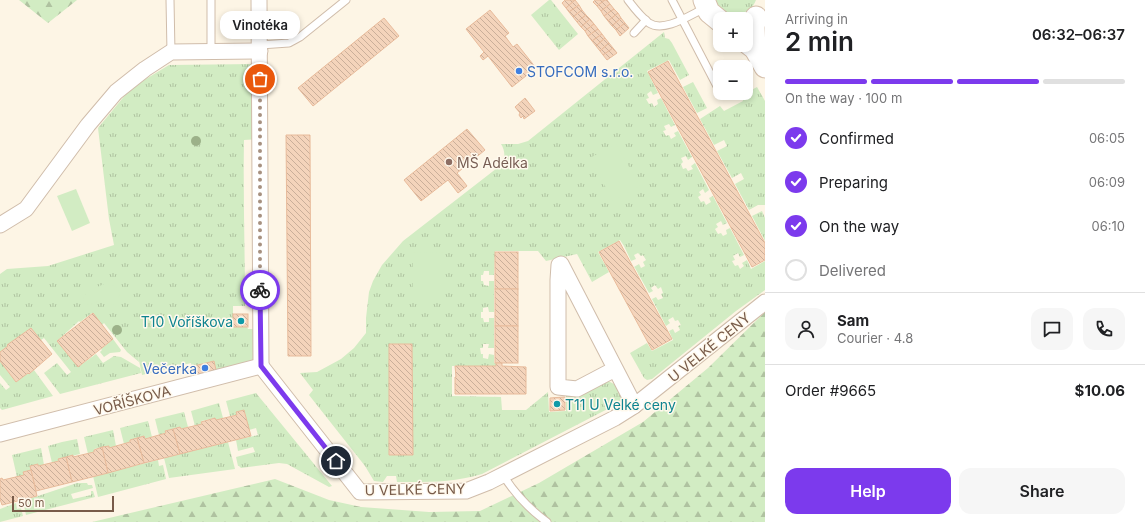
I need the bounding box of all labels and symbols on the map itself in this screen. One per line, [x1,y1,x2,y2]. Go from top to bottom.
callout: Vinotéka [220,11,300,39]
pin [243,62,277,96]
place label: STOFCOM s.r.o. [527,63,633,80]
marker: STOFCOM s.r.o. [514,66,524,76]
place label: MŠ Adélka [457,154,528,171]
marker: MŠ Adélka [444,157,454,167]
courier [240,270,280,310]
street label: U VELKÉ CENY [664,308,754,385]
place label: T10 Voříškova [141,313,233,330]
marker: T10 Voříškova [236,316,246,326]
place label: Večerka [143,360,197,377]
marker: Večerka [200,363,210,373]
street label: VOŘÍŠKOVA [92,381,173,418]
place label: T11 U Velké ceny [565,396,676,413]
marker: T11 U Velké ceny [552,399,562,409]
pin [319,444,353,478]
street label: U VELKÉ CENY [364,480,466,498]
scale bar [12,494,114,513]

